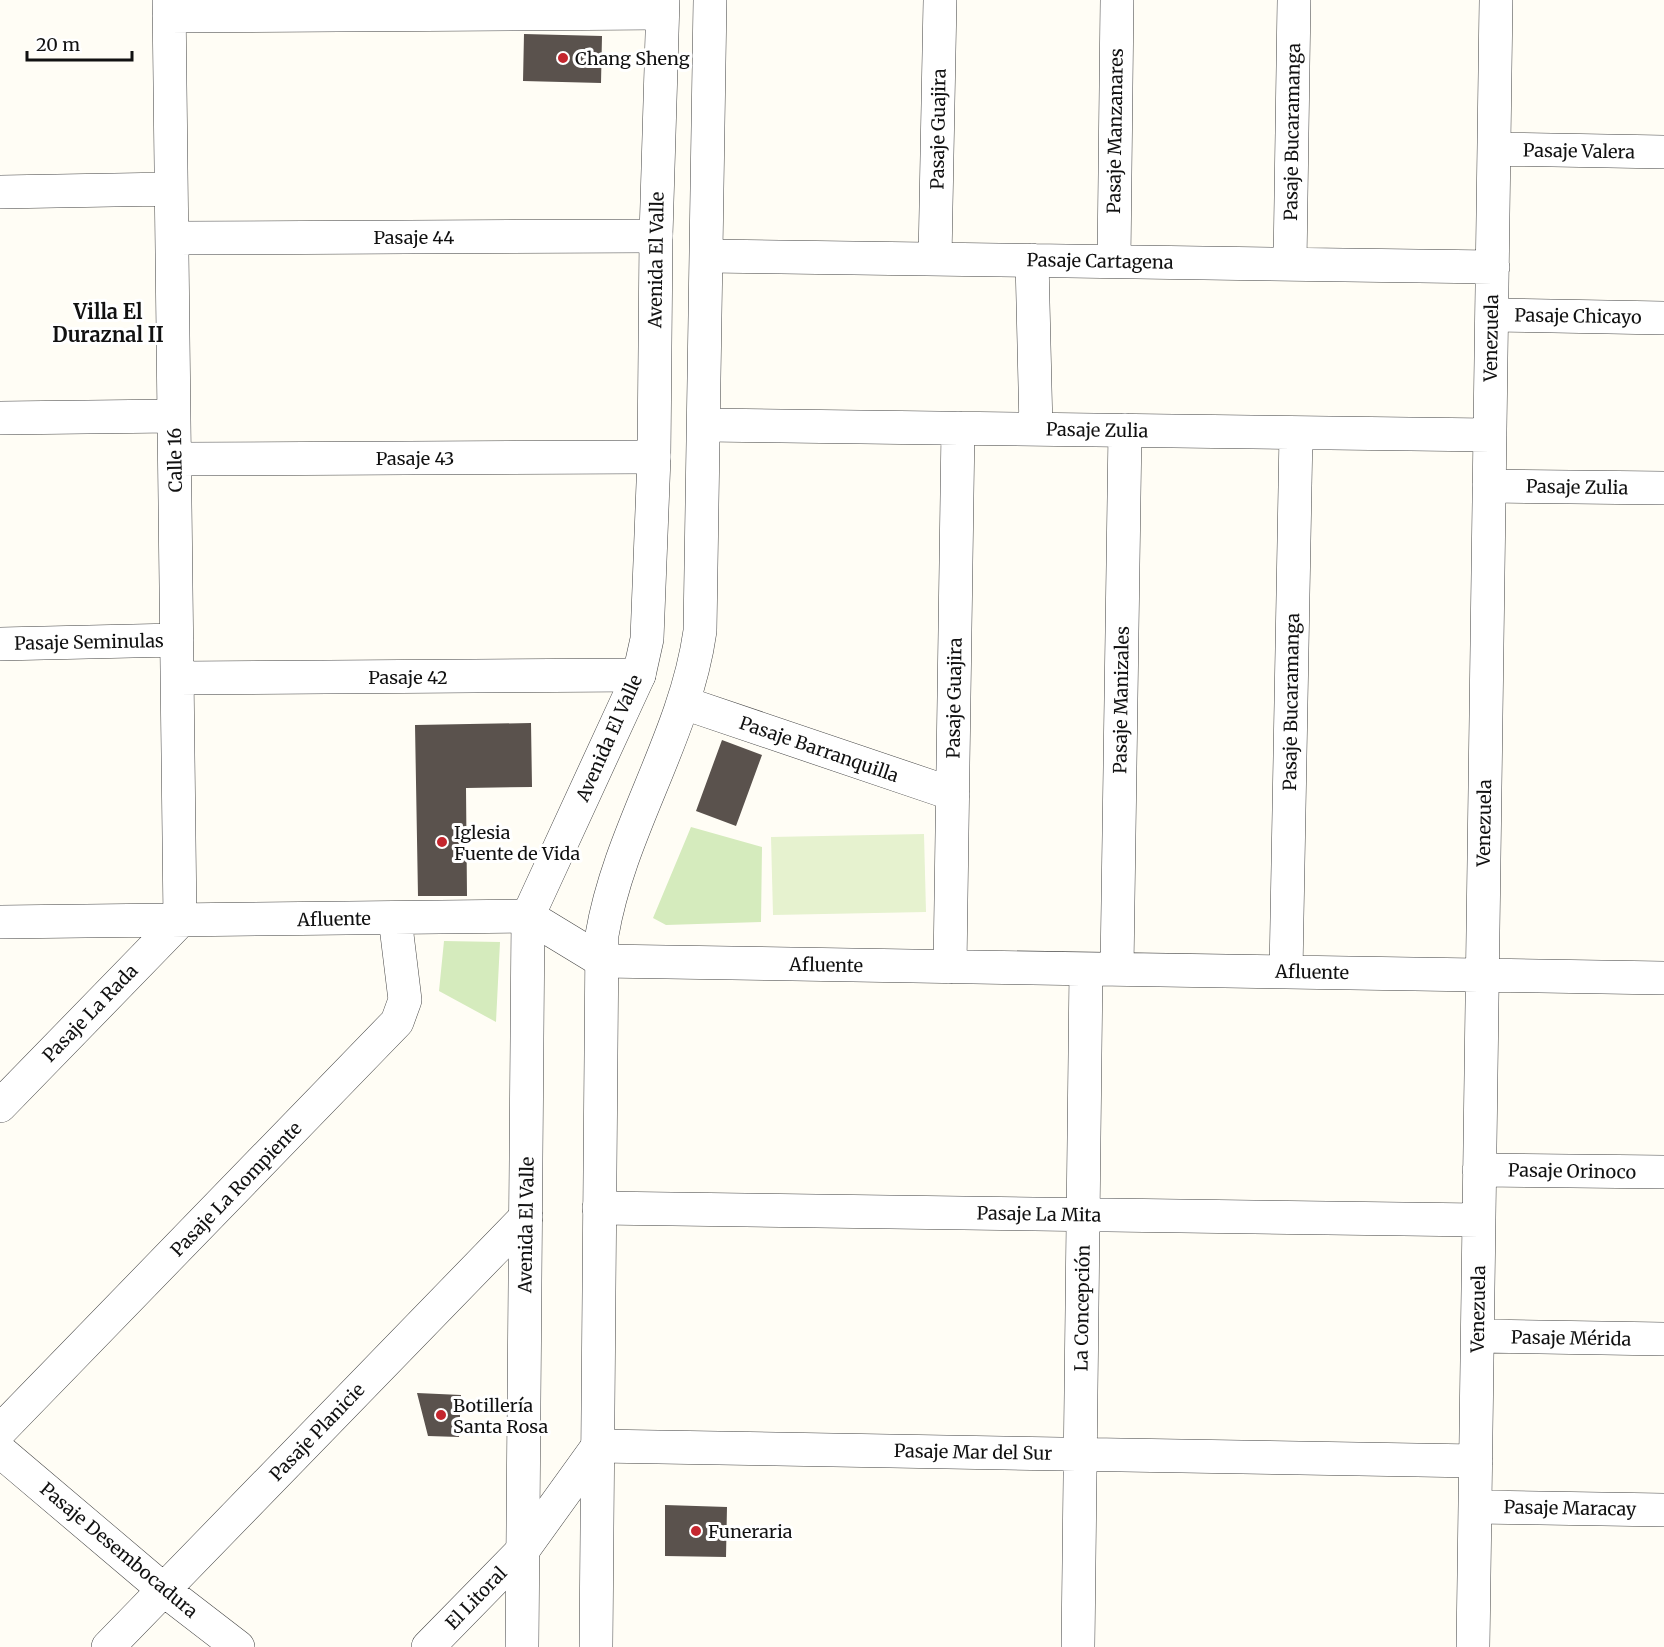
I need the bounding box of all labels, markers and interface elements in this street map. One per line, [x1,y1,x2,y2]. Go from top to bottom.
scale bar [27,24,132,62]
text: 20 m [36,33,80,56]
street label: Pasaje Bucaramanga [1279,42,1305,221]
place label: Chang Sheng [575,47,690,70]
street label: Pasaje Manzanares [1102,48,1128,214]
marker: Chang Sheng [556,51,570,65]
street label: Pasaje Guajira [925,68,951,190]
street label: Pasaje Valera [1523,139,1636,163]
street label: Avenida El Valle [643,192,669,329]
street label: Pasaje 44 [374,226,454,249]
street label: Pasaje Cartagena [1026,248,1174,274]
street label: Venezuela [1479,294,1503,383]
district label: Villa El Duraznal II [52,299,164,347]
street label: Pasaje Chicayo [1514,303,1642,329]
street label: Pasaje Zulia [1046,418,1149,442]
street label: Calle 16 [163,427,187,493]
street label: Pasaje 43 [376,447,454,470]
street label: Pasaje Zulia [1526,475,1629,499]
street label: Pasaje Bucaramanga [1278,612,1304,791]
street label: Pasaje Manizales [1108,626,1134,774]
street label: Pasaje Seminulas [14,629,164,655]
street label: Pasaje Guajira [941,637,967,759]
street label: Pasaje 42 [368,666,448,689]
street label: Avenida El Valle [570,671,647,806]
street label: Pasaje Barranquilla [736,711,902,787]
street label: Venezuela [1472,779,1496,868]
place label: Iglesia Fuente de Vida [454,821,581,865]
marker: Iglesia Fuente de Vida [435,835,449,849]
street label: Afluente [296,907,371,931]
street label: Afluente [788,953,863,977]
street label: Pasaje La Rada [37,959,143,1067]
street label: Afluente [1274,960,1349,984]
street label: Pasaje La Rompiente [166,1117,306,1261]
street label: Avenida El Valle [513,1157,539,1294]
street label: Pasaje Orinoco [1508,1158,1636,1184]
street label: Pasaje La Mita [977,1201,1102,1227]
street label: La Concepción [1069,1244,1095,1372]
street label: Venezuela [1466,1265,1490,1354]
street label: Pasaje Mérida [1511,1325,1632,1351]
street label: Pasaje Planicie [265,1378,369,1486]
place label: Botillería Santa Rosa [453,1394,548,1438]
marker: Botillería Santa Rosa [434,1408,448,1422]
street label: Pasaje Mar del Sur [894,1439,1052,1465]
street label: Pasaje Desembocadura [35,1477,203,1623]
street label: Pasaje Maracay [1503,1495,1637,1521]
place label: Funeraria [708,1520,793,1543]
marker: Funeraria [689,1524,703,1538]
street label: El Litoral [440,1561,512,1634]

